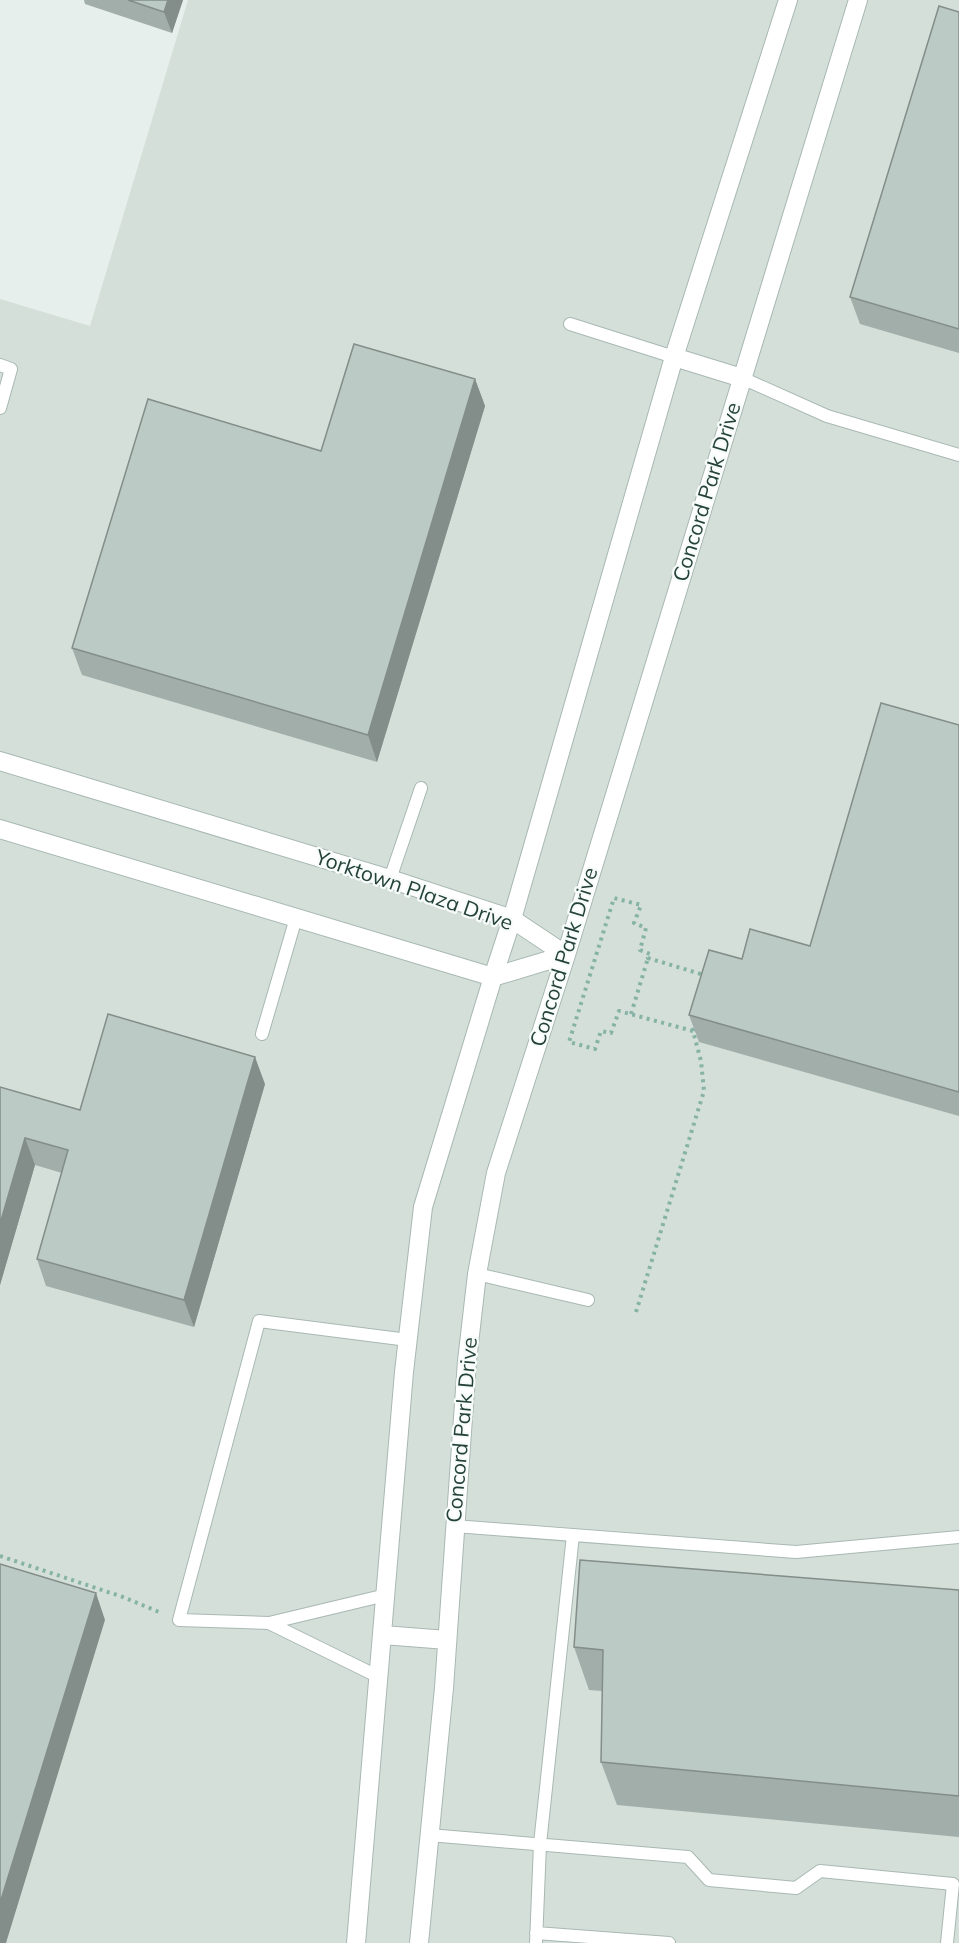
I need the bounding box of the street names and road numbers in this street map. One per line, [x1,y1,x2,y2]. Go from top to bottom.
street label: Concord Park Drive [666,399,746,584]
street label: Yorktown Plaza Drive [311,843,517,935]
street label: Concord Park Drive [523,864,603,1049]
street label: Concord Park Drive [440,1336,482,1524]

